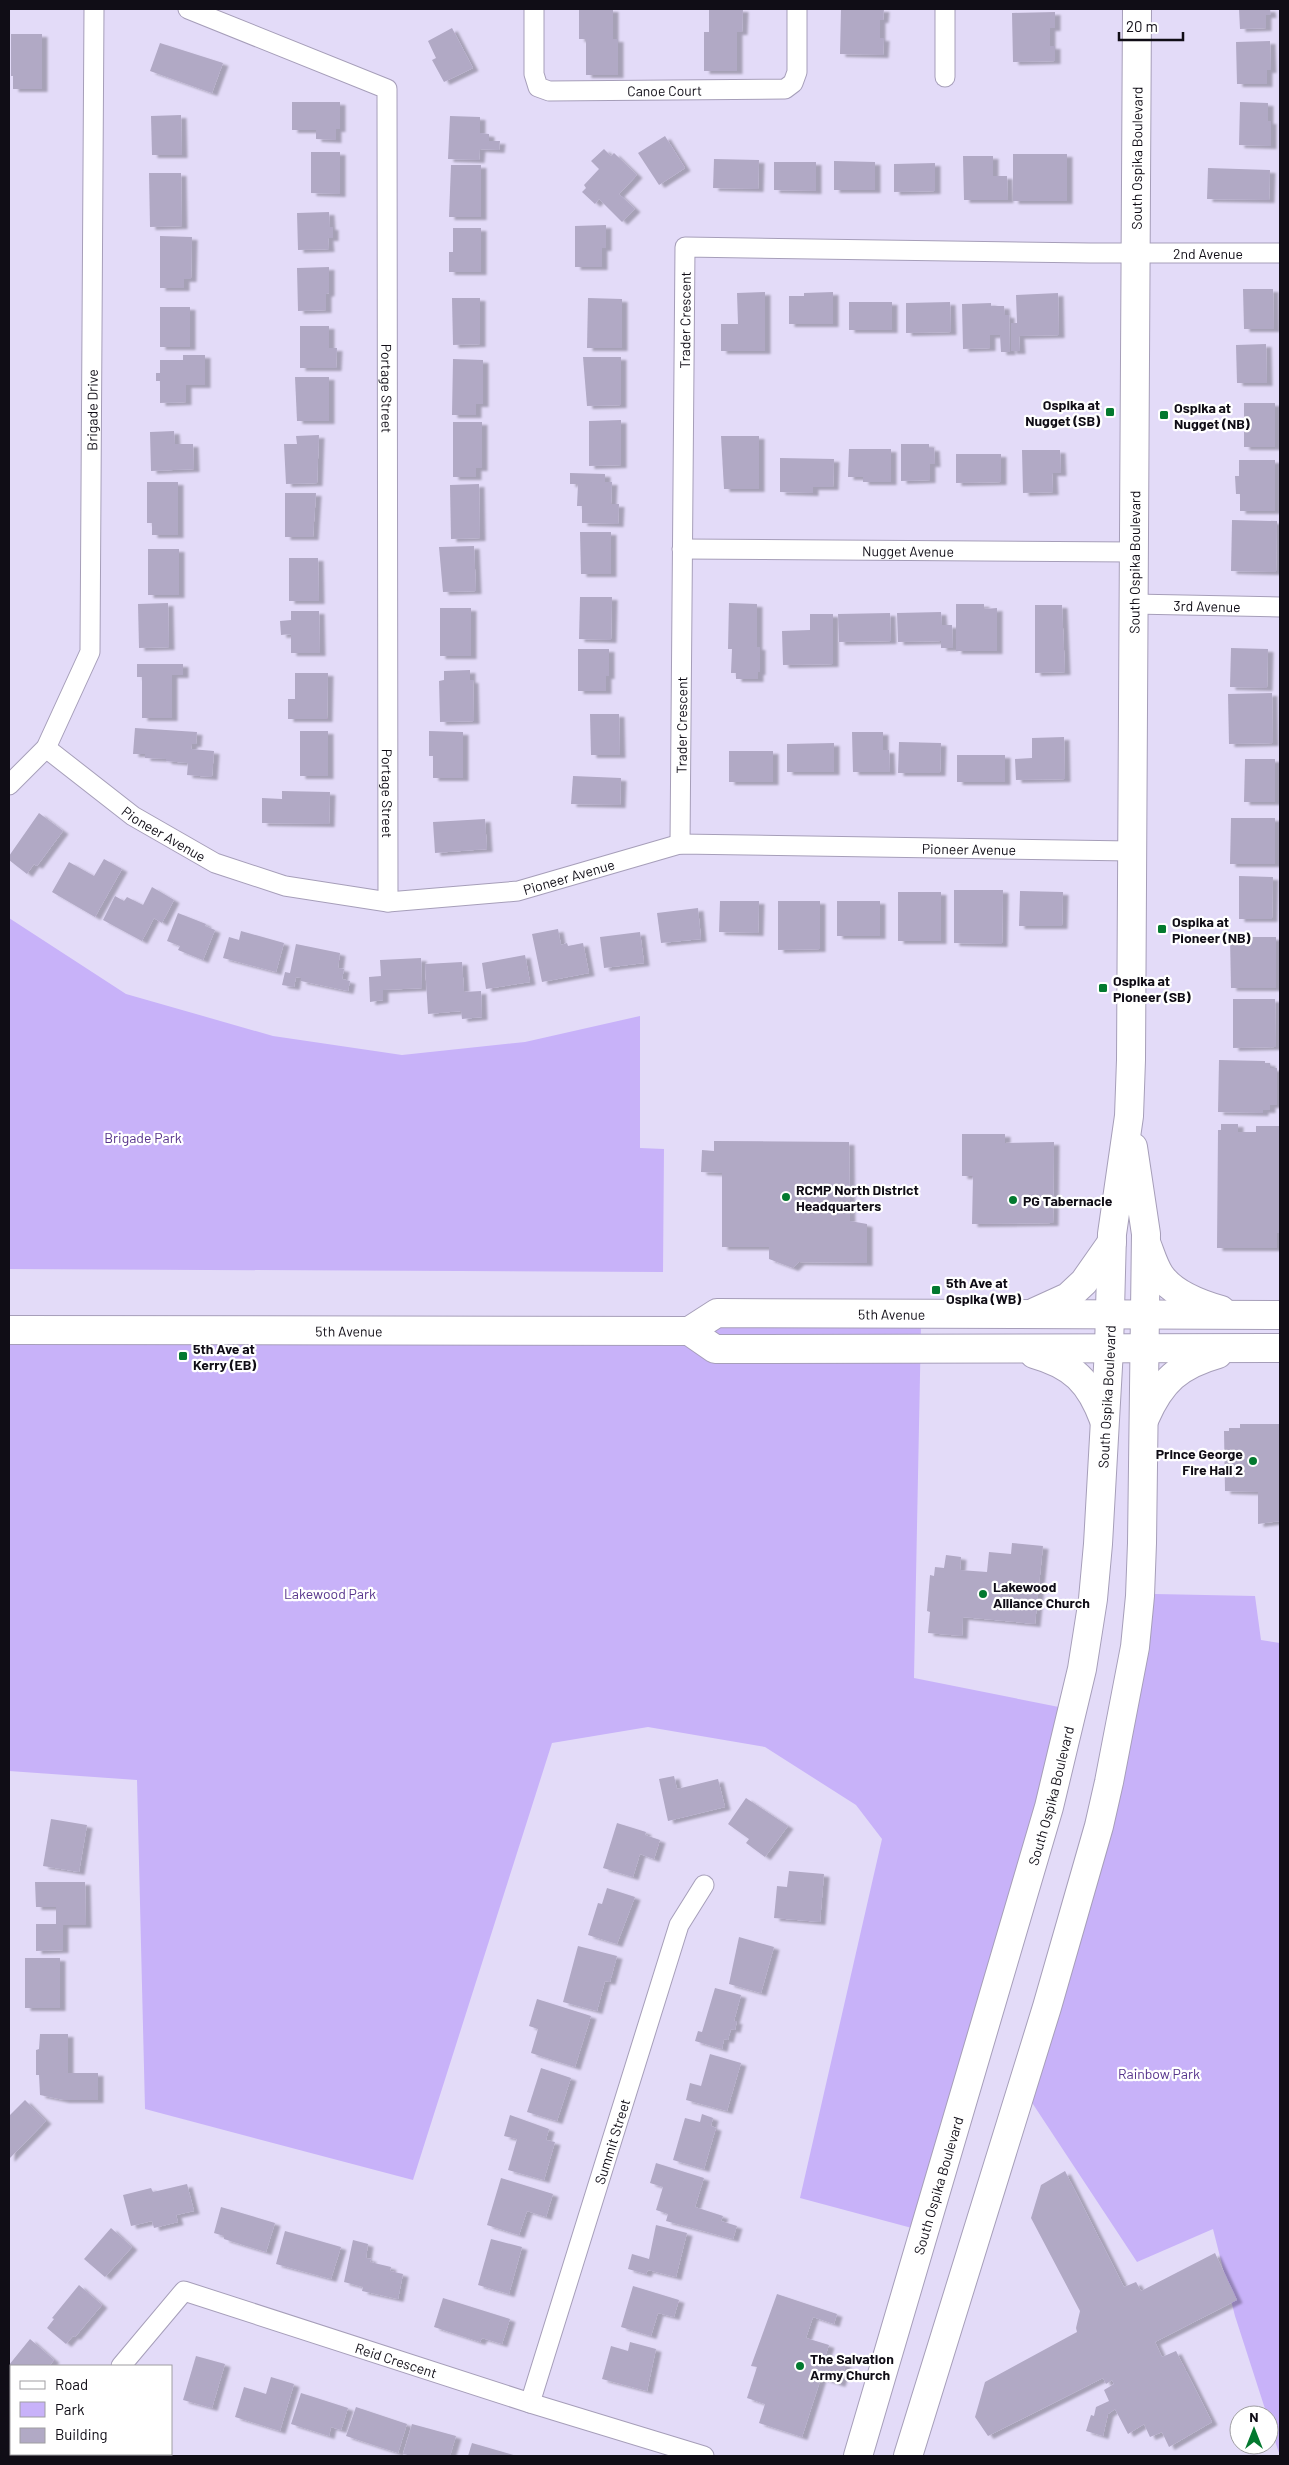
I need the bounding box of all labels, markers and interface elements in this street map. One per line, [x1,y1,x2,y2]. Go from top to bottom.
scale bar [1119,10,1183,42]
text: 20 m [1126,17,1158,35]
street label: Canoe Court [627,81,702,99]
street label: South Ospika Boulevard [1127,86,1145,230]
street label: 2nd Avenue [1173,245,1243,262]
street label: Trader Crescent [675,271,693,369]
street label: Portage Street [379,344,396,433]
street label: Brigade Drive [83,369,100,451]
place label: Ospika at Nugget (SB) [1025,396,1100,429]
place label: Ospika at Nugget (NB) [1174,399,1250,432]
marker: Ospika at Nugget (SB) [1104,406,1116,418]
marker: Ospika at Nugget (NB) [1158,409,1170,421]
street label: South Ospika Boulevard [1125,490,1143,634]
street label: Nugget Avenue [862,542,954,559]
street label: 3rd Avenue [1173,596,1241,615]
street label: Trader Crescent [672,676,690,774]
street label: Portage Street [379,749,396,838]
street label: Pioneer Avenue [119,802,209,865]
street label: Pioneer Avenue [922,839,1016,858]
street label: Pioneer Avenue [521,855,616,898]
place label: Ospika at Pioneer (NB) [1172,913,1251,946]
marker: Ospika at Pioneer (NB) [1156,923,1168,935]
place label: Ospika at Pioneer (SB) [1113,972,1191,1005]
marker: Ospika at Pioneer (SB) [1097,982,1109,994]
park label: Brigade Park [104,1129,182,1146]
place label: RCMP North District Headquarters [796,1181,919,1214]
marker: RCMP North District Headquarters [780,1191,792,1203]
place label: PG Tabernacle [1023,1192,1113,1209]
marker: PG Tabernacle [1007,1194,1019,1206]
place label: 5th Ave at Ospika (WB) [946,1274,1021,1307]
marker: 5th Ave at Ospika (WB) [930,1284,942,1296]
street label: 5th Avenue [858,1305,925,1322]
street label: 5th Avenue [315,1322,383,1339]
street label: South Ospika Boulevard [1094,1325,1118,1469]
place label: 5th Ave at Kerry (EB) [193,1340,256,1373]
marker: 5th Ave at Kerry (EB) [177,1350,189,1362]
place label: Prince George Fire Hall 2 [1156,1445,1243,1478]
marker: Prince George Fire Hall 2 [1247,1455,1259,1467]
place label: Lakewood Alliance Church [993,1578,1090,1611]
park label: Lakewood Park [284,1585,376,1602]
marker: Lakewood Alliance Church [977,1588,989,1600]
street label: South Ospika Boulevard [1024,1724,1077,1867]
park label: Rainbow Park [1118,2065,1200,2082]
street label: Summit Street [590,2097,633,2186]
street label: South Ospika Boulevard [909,2114,966,2257]
street label: Reid Crescent [353,2339,439,2381]
place label: The Salvation Army Church [810,2350,894,2383]
marker: The Salvation Army Church [794,2360,806,2372]
legend [10,2365,172,2455]
text: Road [55,2375,88,2393]
text: Park [55,2400,85,2418]
north arrow [1229,2405,1279,2455]
text: N [1249,2408,1259,2425]
text: Building [55,2425,108,2443]

